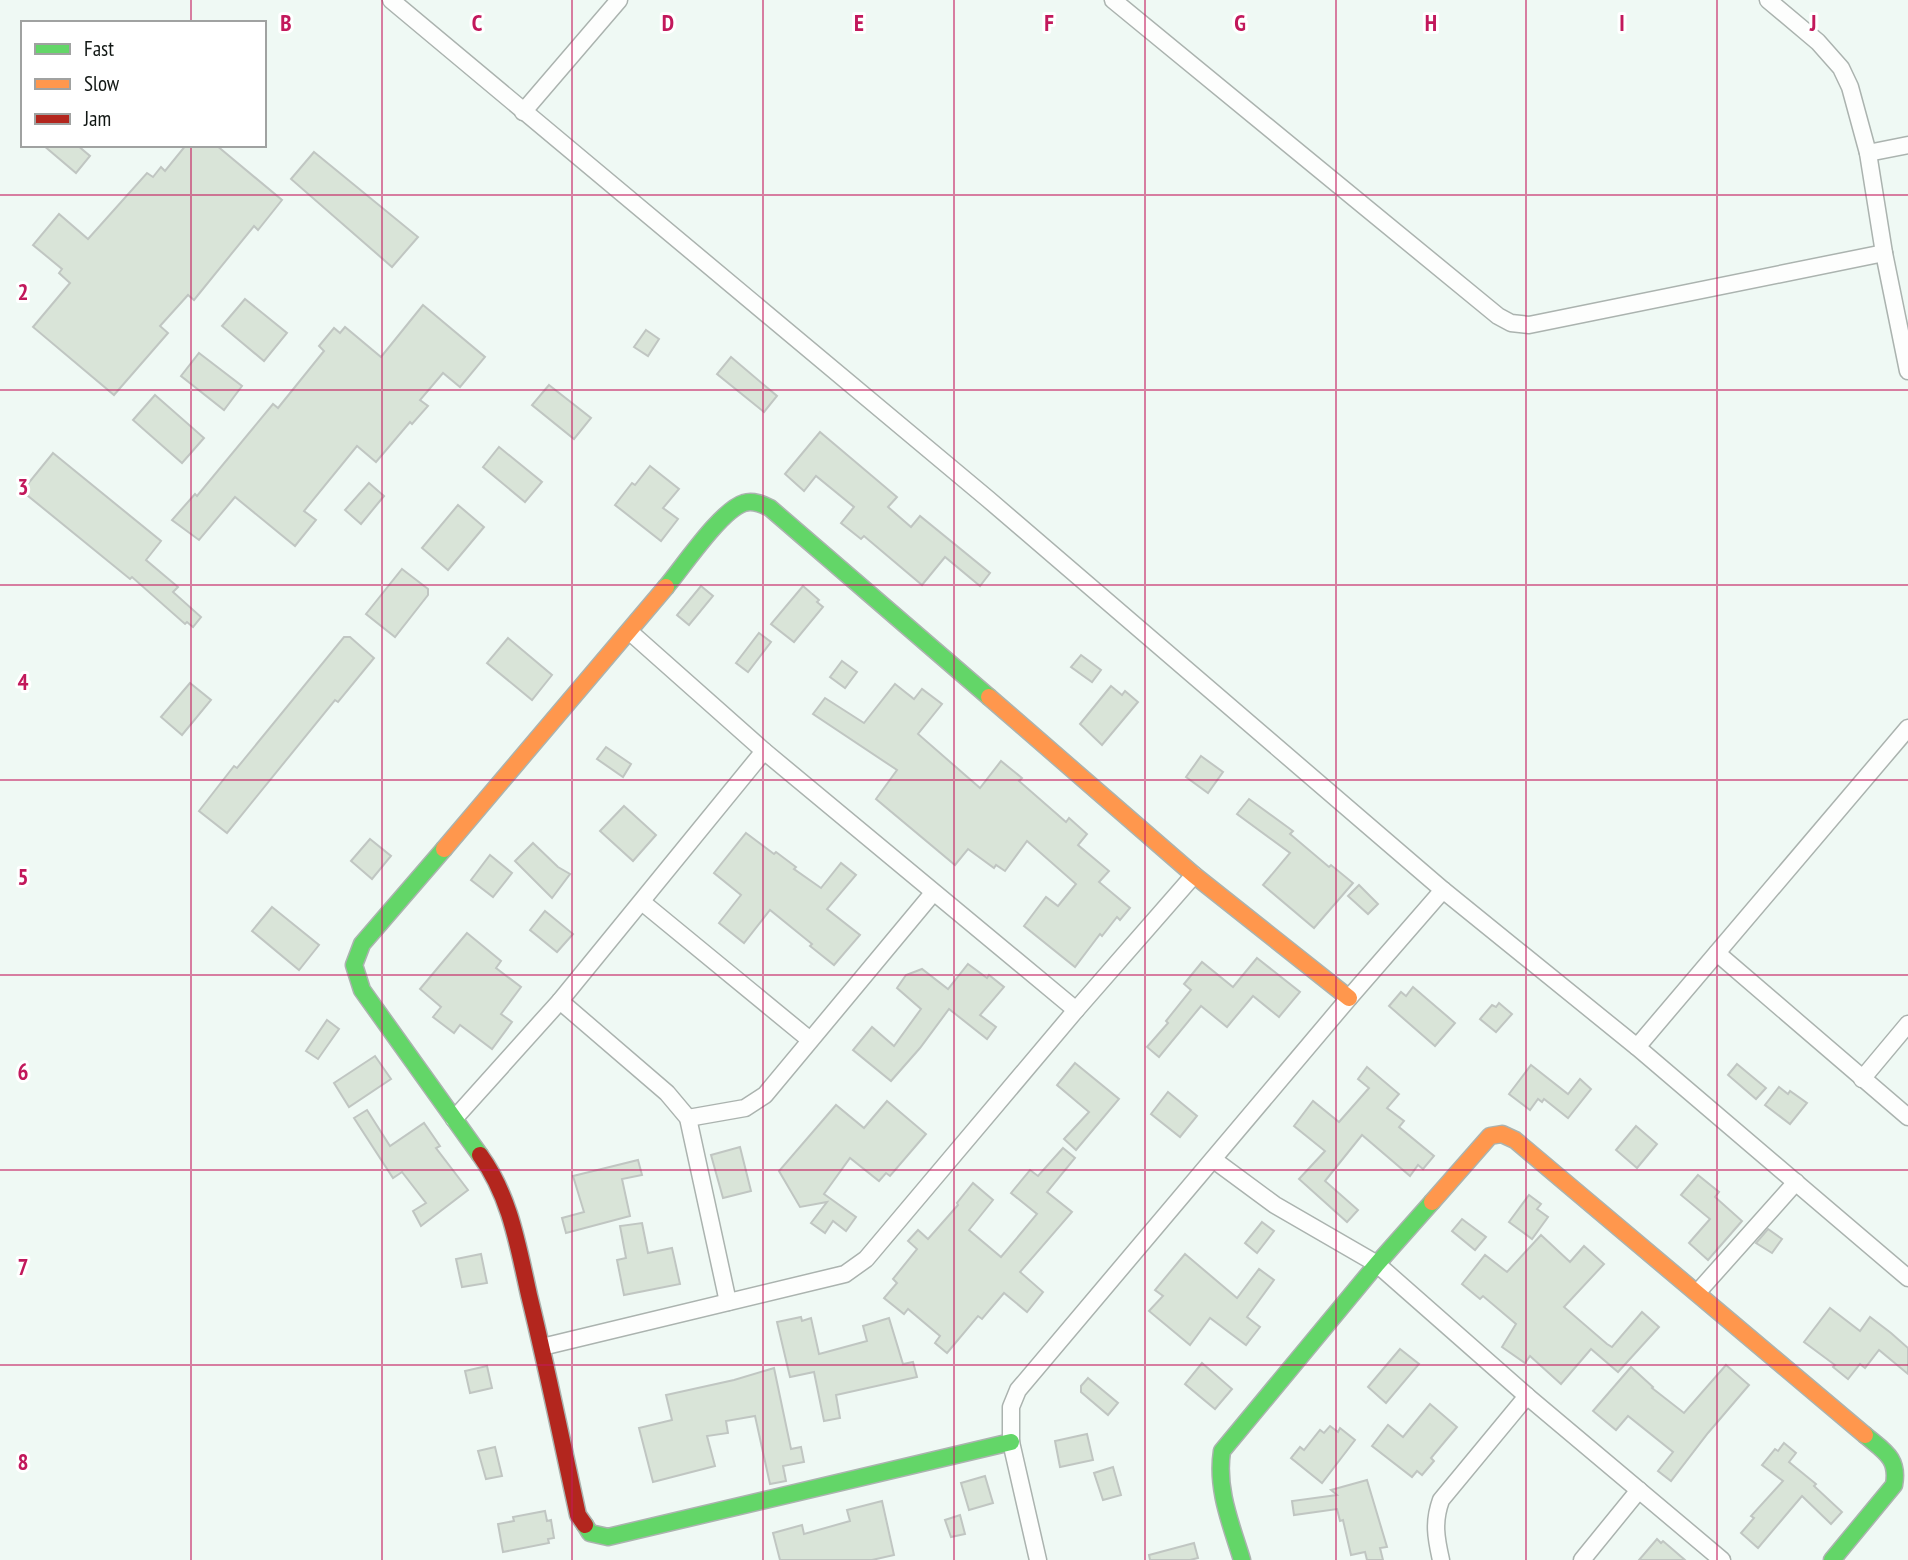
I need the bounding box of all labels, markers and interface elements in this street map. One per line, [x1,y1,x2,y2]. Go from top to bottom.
text: B [280,8,292,37]
text: C [472,8,483,37]
text: D [662,8,674,37]
text: E [854,8,864,37]
text: F [1044,8,1054,37]
text: G [1234,8,1246,37]
text: H [1425,8,1437,37]
text: I [1619,8,1625,37]
text: J [1809,8,1816,37]
legend [21,21,266,147]
text: Fast [84,35,114,62]
text: Slow [84,70,120,97]
text: Jam [83,105,111,132]
text: 2 [18,277,29,306]
text: 3 [18,472,29,501]
text: 4 [18,667,29,696]
text: 5 [18,862,29,891]
text: 6 [18,1057,29,1086]
text: 7 [18,1252,29,1281]
text: 8 [18,1447,29,1476]

